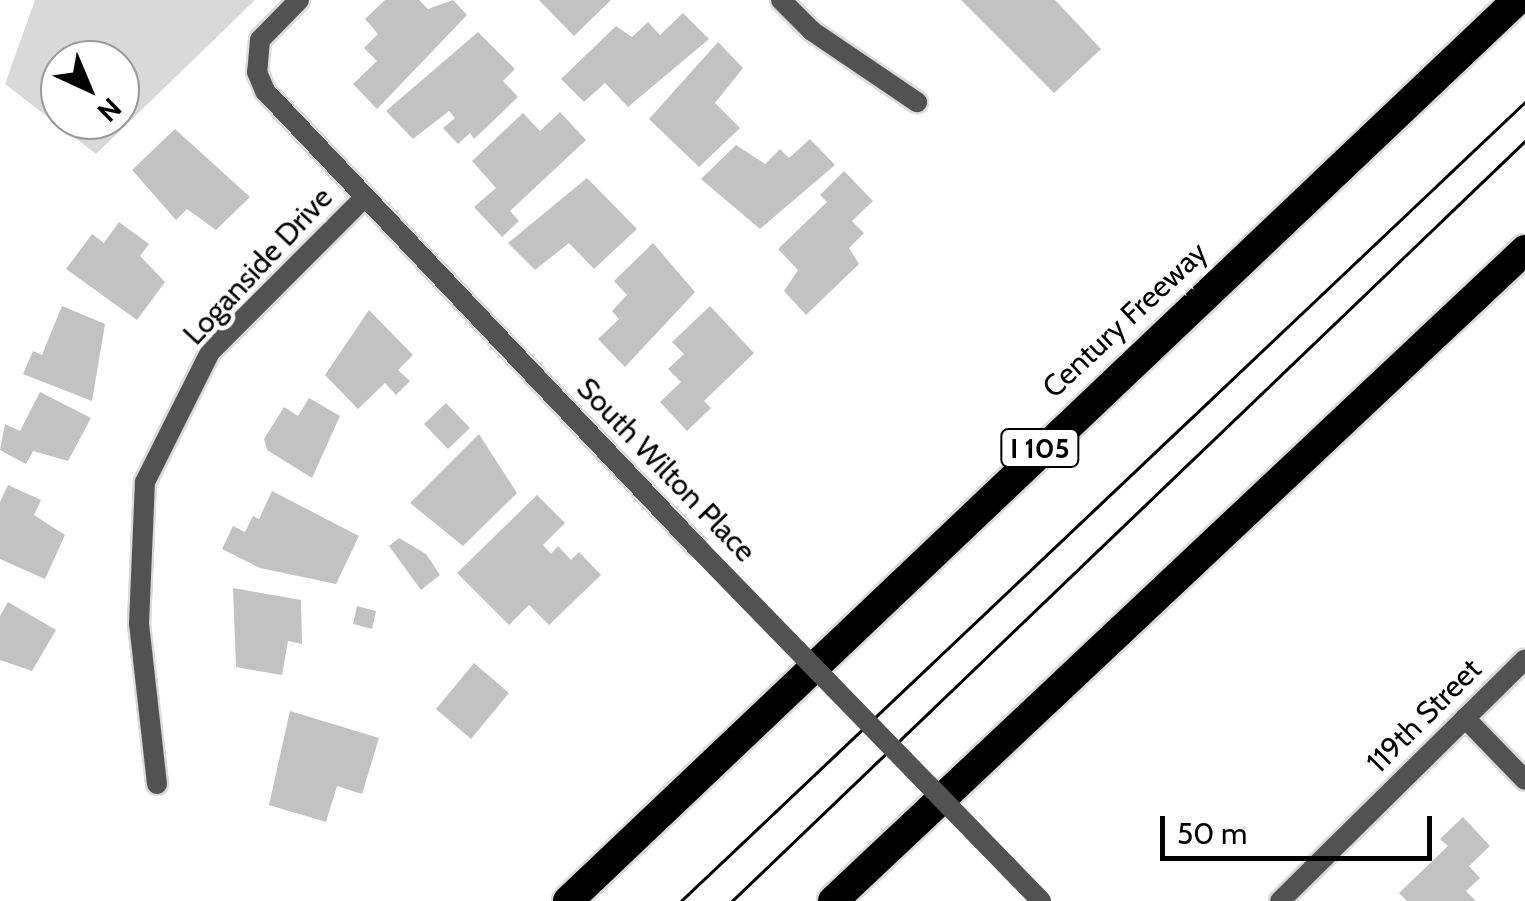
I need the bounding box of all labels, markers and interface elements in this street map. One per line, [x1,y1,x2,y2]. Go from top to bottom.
north arrow [40,40,140,140]
text: N [91,91,128,129]
street label: Loganside Drive [176,180,340,352]
street label: Century Freeway [1035,235,1215,405]
street label: South Wilton Place [569,371,763,569]
road number: I 105 [1000,425,1080,471]
street label: 119th Street [1359,651,1489,781]
scale bar [1165,796,1438,858]
text: 50 m [1177,815,1247,852]

